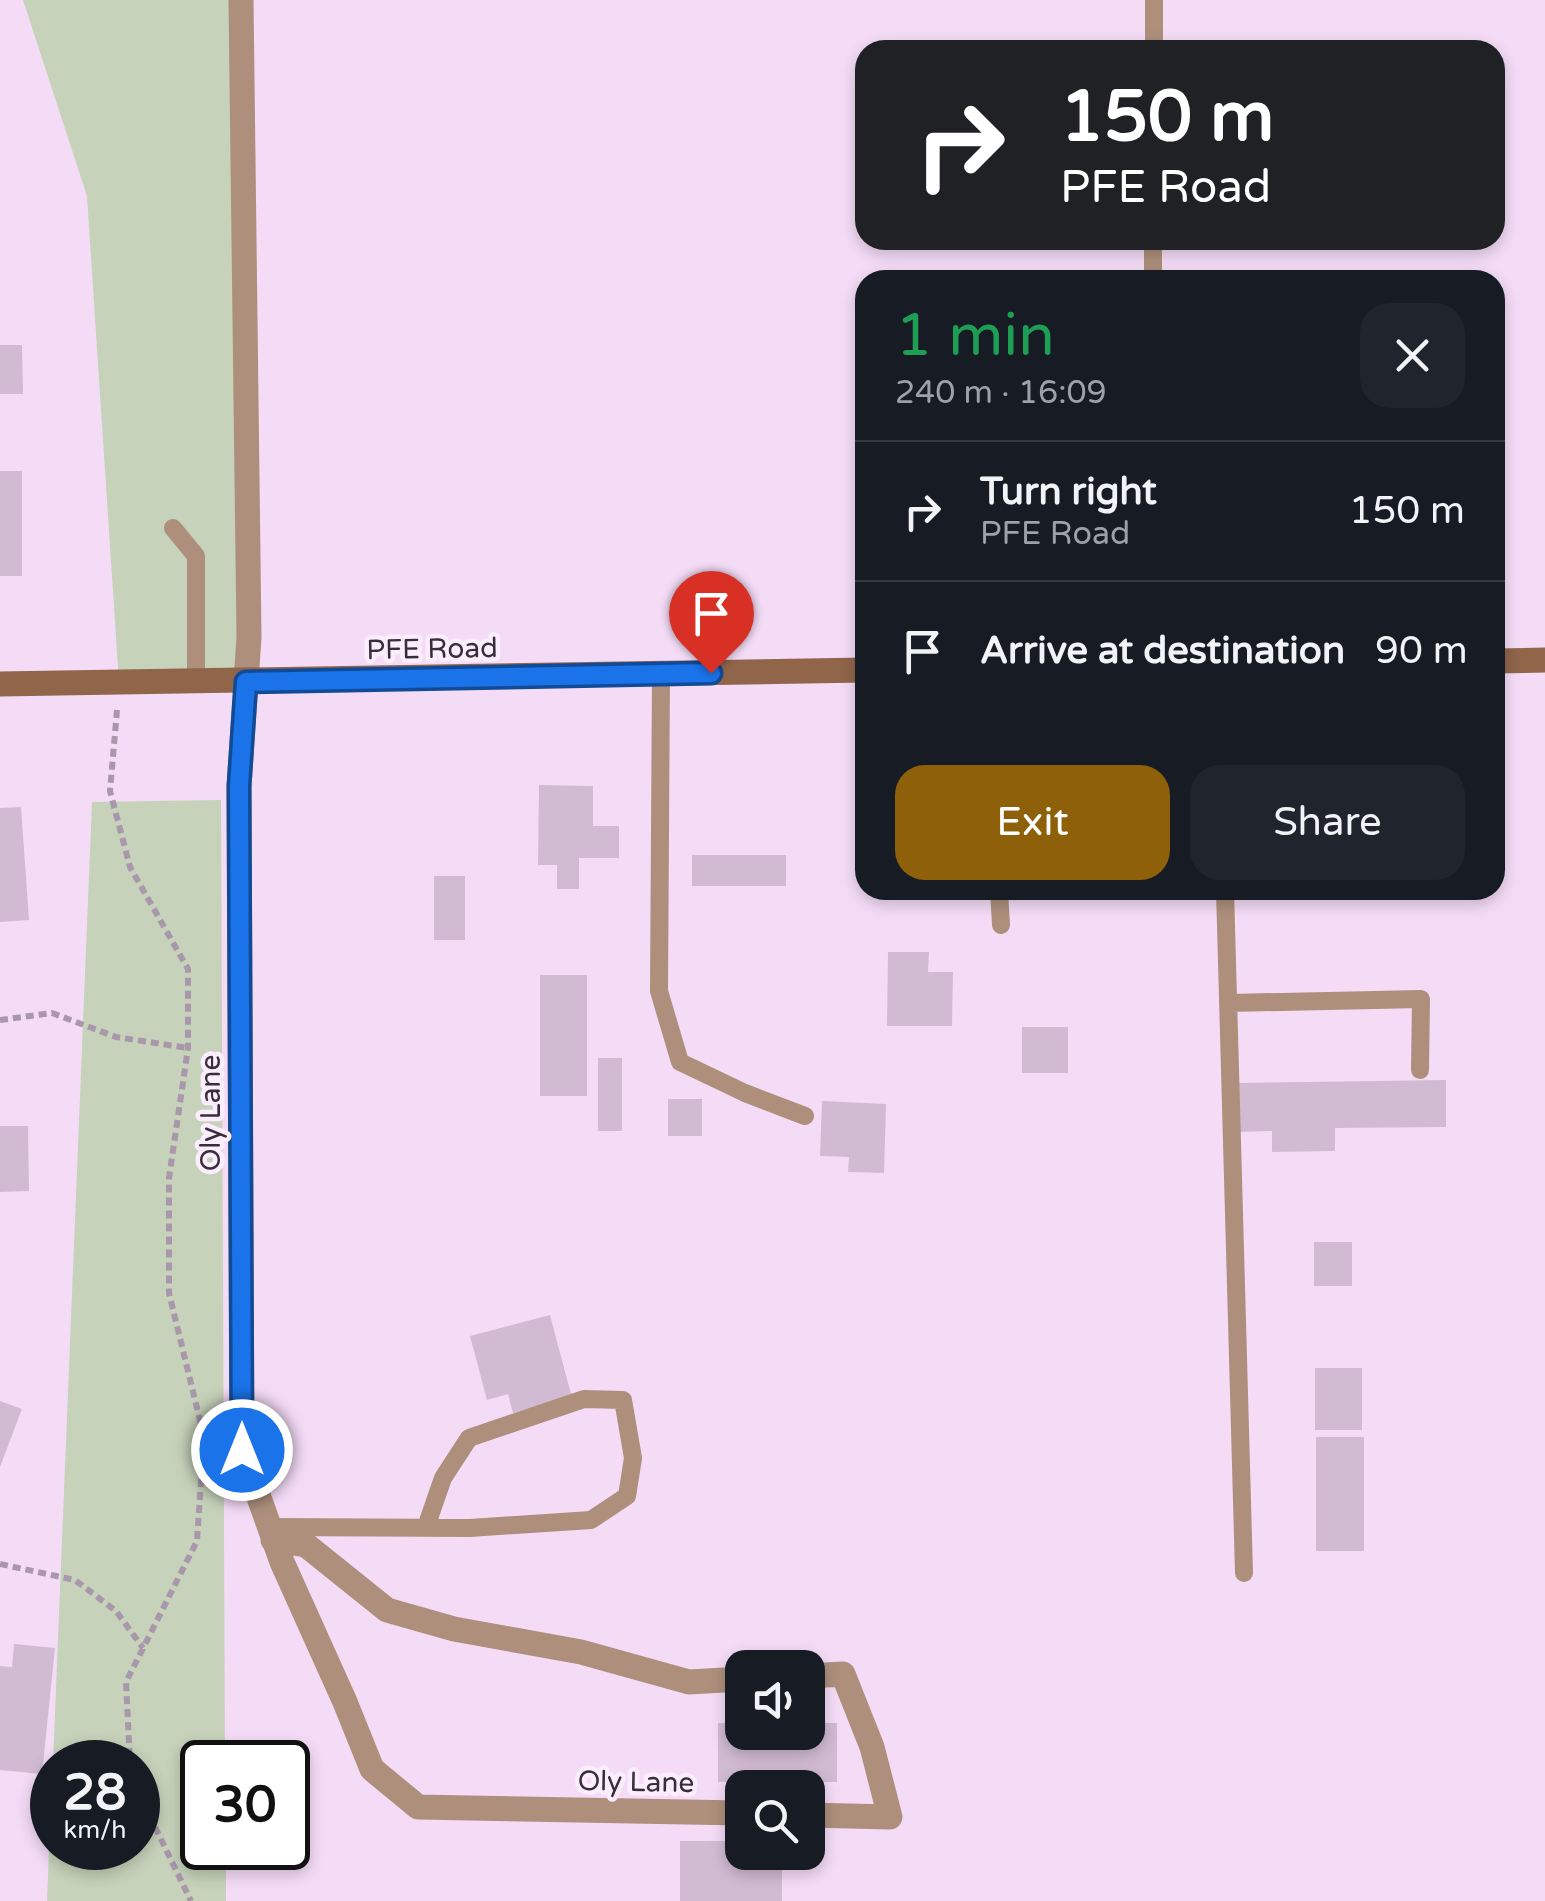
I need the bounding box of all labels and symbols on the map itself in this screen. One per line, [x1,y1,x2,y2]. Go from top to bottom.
pin [669,571,754,674]
street label: PFE Road [366,631,498,667]
street label: Oly Lane [194,1055,228,1171]
position arrow [190,1398,294,1502]
speed limit sign: 30 [180,1740,310,1870]
street label: Oly Lane [577,1764,695,1800]

